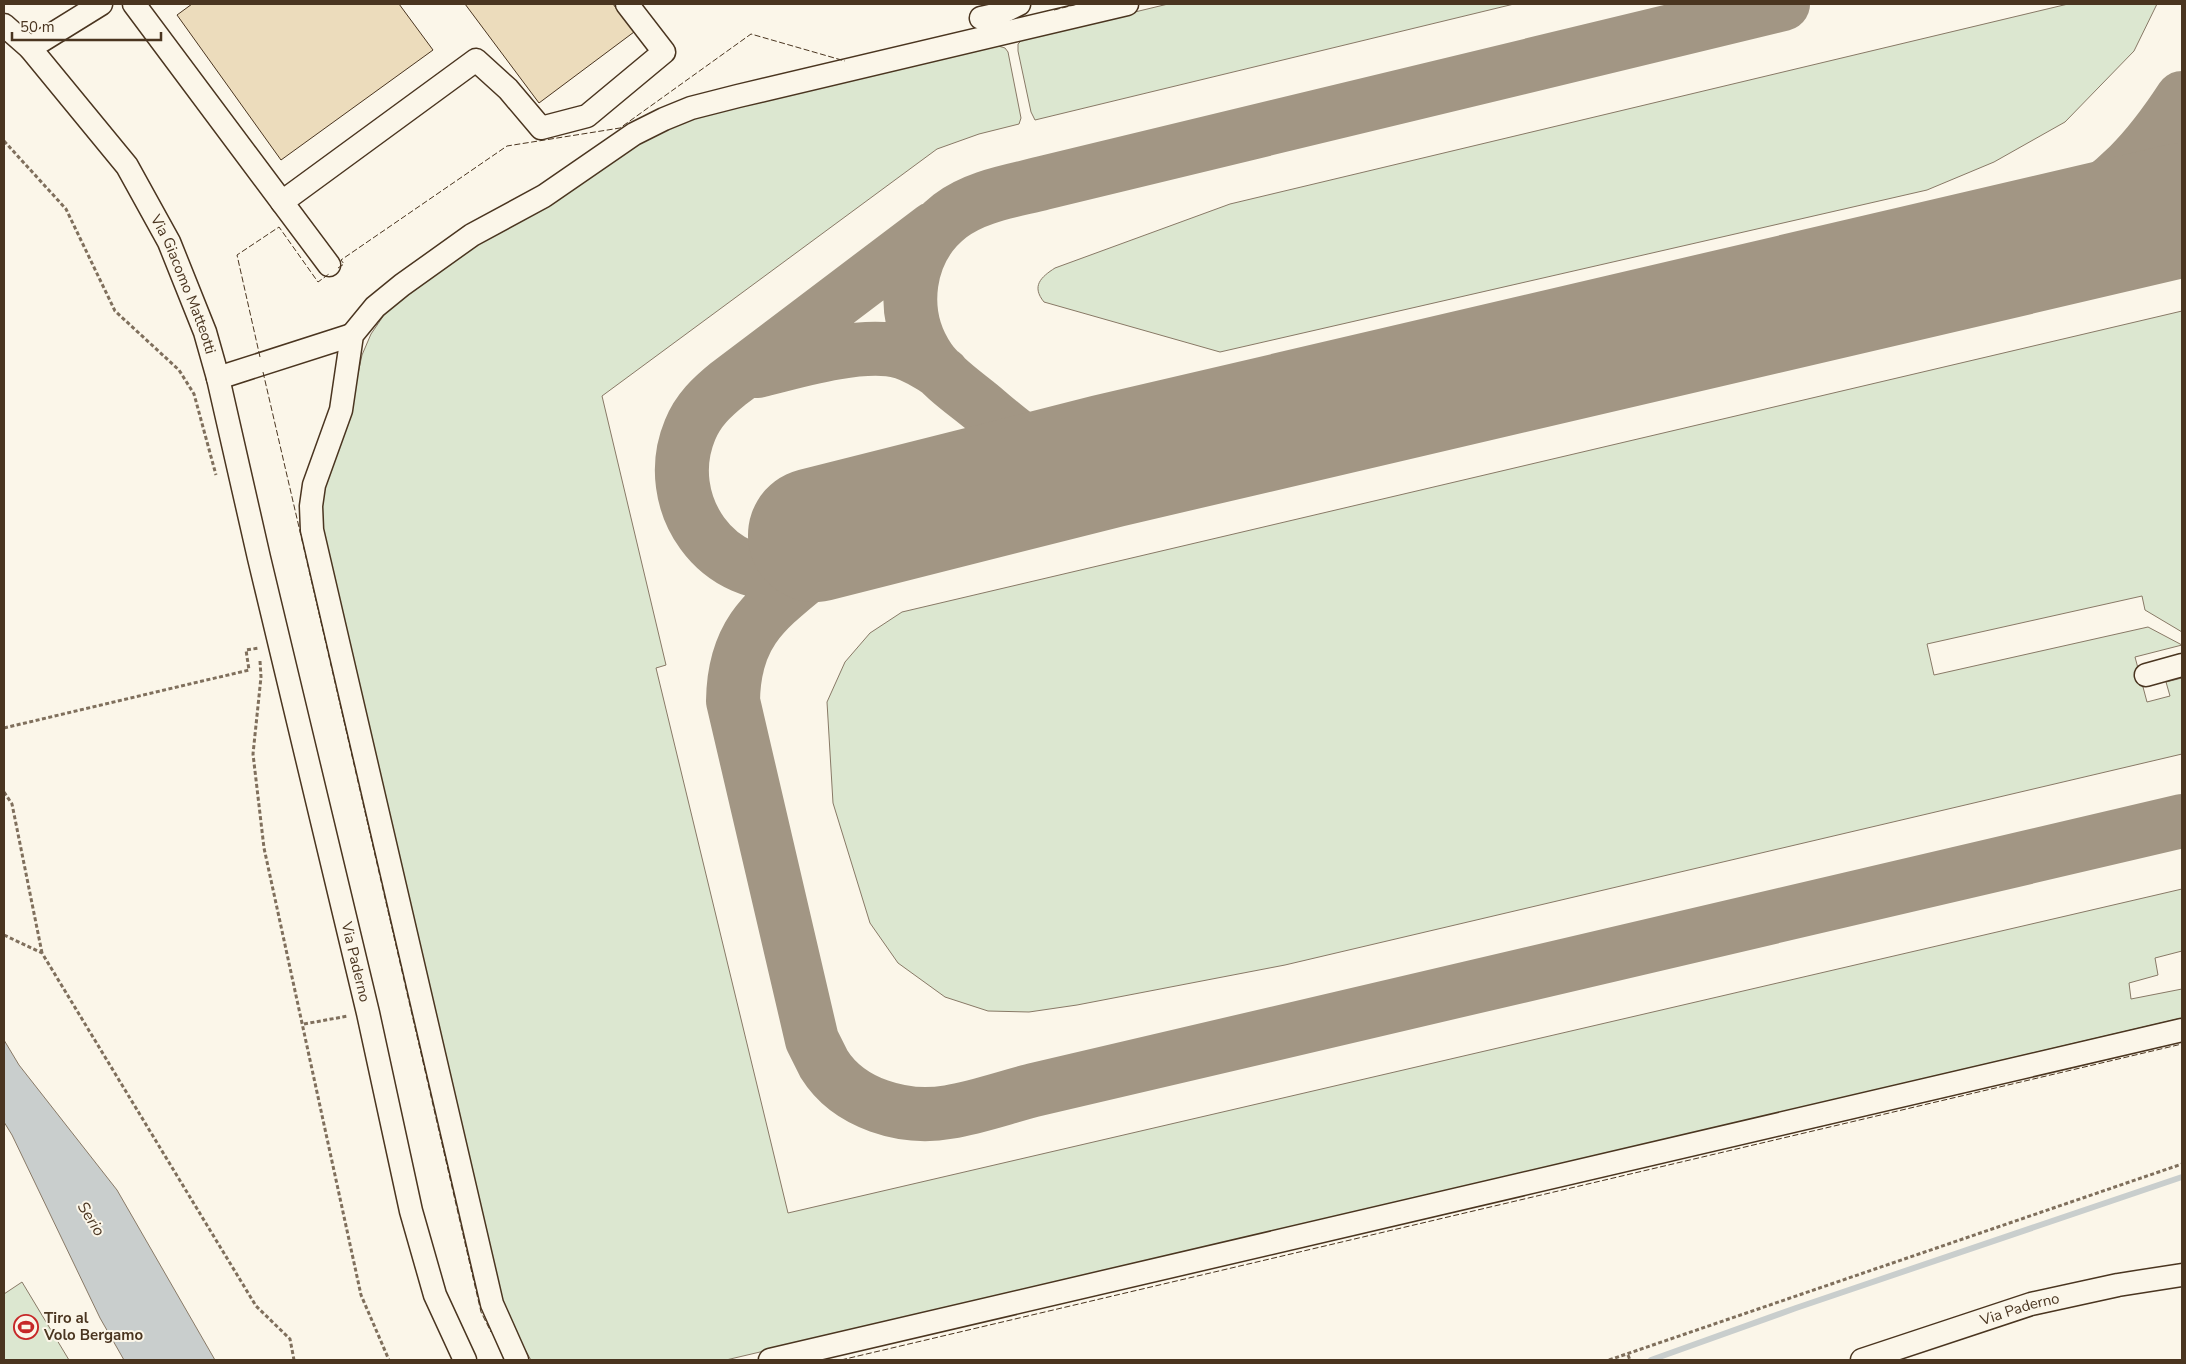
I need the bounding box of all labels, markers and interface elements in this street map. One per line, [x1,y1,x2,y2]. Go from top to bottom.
scale bar [12,10,161,42]
text: 50 m [20,17,55,37]
street label: Via Giacomo Matteotti [145,210,221,356]
street label: Via Paderno [336,919,375,1004]
water label: Serio [72,1198,110,1240]
street label: Via Paderno [1977,1288,2061,1330]
place label: Tiro al Volo Bergamo [43,1308,143,1345]
sports icon: Tiro al Volo Bergamo [13,1314,39,1340]

